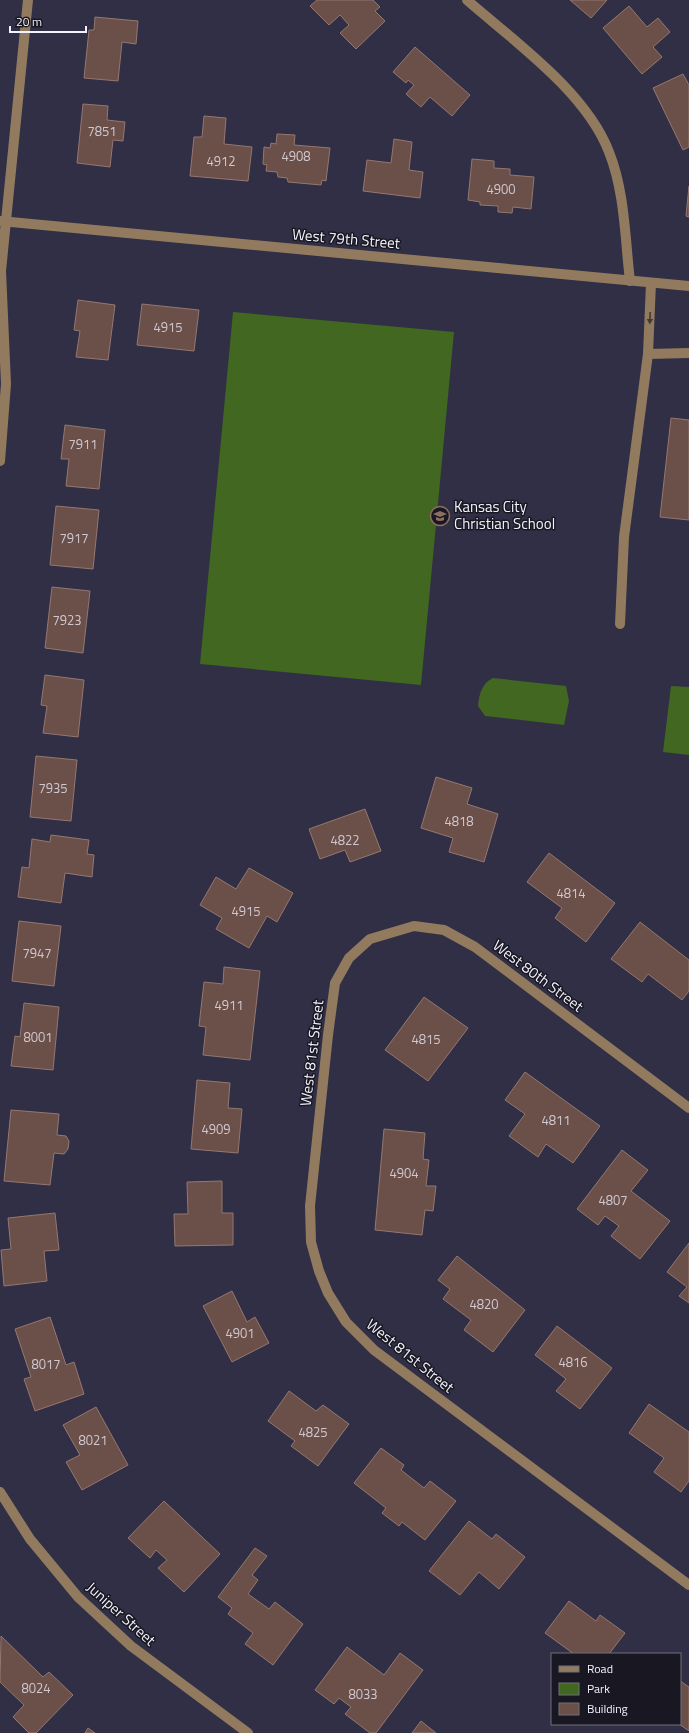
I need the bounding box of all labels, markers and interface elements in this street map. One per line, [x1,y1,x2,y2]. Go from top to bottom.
scale bar [10,8,86,34]
text: 20 m [16,12,42,31]
house number: 7851 [87,121,117,141]
house number: 4908 [281,146,311,166]
house number: 4912 [206,151,236,171]
house number: 4900 [486,179,516,199]
street label: West 79th Street [291,222,402,255]
one-way arrow [646,312,653,324]
house number: 4915 [153,317,183,337]
house number: 7911 [68,434,98,454]
place label: Kansas City Christian School [454,495,555,535]
school or university icon: Kansas City Christian School [429,505,451,527]
house number: 7917 [59,528,89,548]
house number: 7923 [52,610,82,630]
house number: 7935 [38,778,68,798]
house number: 4818 [444,811,474,831]
house number: 4822 [330,830,360,850]
house number: 4814 [556,883,586,903]
house number: 4915 [231,901,261,921]
street label: West 80th Street [488,934,589,1018]
house number: 7947 [22,943,52,963]
house number: 4911 [214,995,244,1015]
street label: West 81st Street [294,998,330,1108]
house number: 8001 [23,1027,53,1047]
house number: 4815 [411,1029,441,1049]
house number: 4811 [541,1110,571,1130]
house number: 4909 [201,1119,231,1139]
house number: 4904 [389,1163,419,1183]
house number: 4807 [598,1190,628,1210]
house number: 4820 [469,1294,499,1314]
street label: West 81st Street [361,1313,460,1399]
house number: 4901 [225,1323,255,1343]
house number: 4816 [558,1352,588,1372]
house number: 8017 [31,1354,61,1374]
house number: 4825 [298,1422,328,1442]
house number: 8021 [78,1430,108,1450]
street label: Juniper Street [82,1576,162,1652]
legend [551,1653,681,1725]
text: Road [587,1659,613,1678]
house number: 8024 [21,1678,51,1698]
text: Park [587,1679,610,1698]
house number: 8033 [348,1684,378,1704]
text: Building [587,1699,628,1718]

